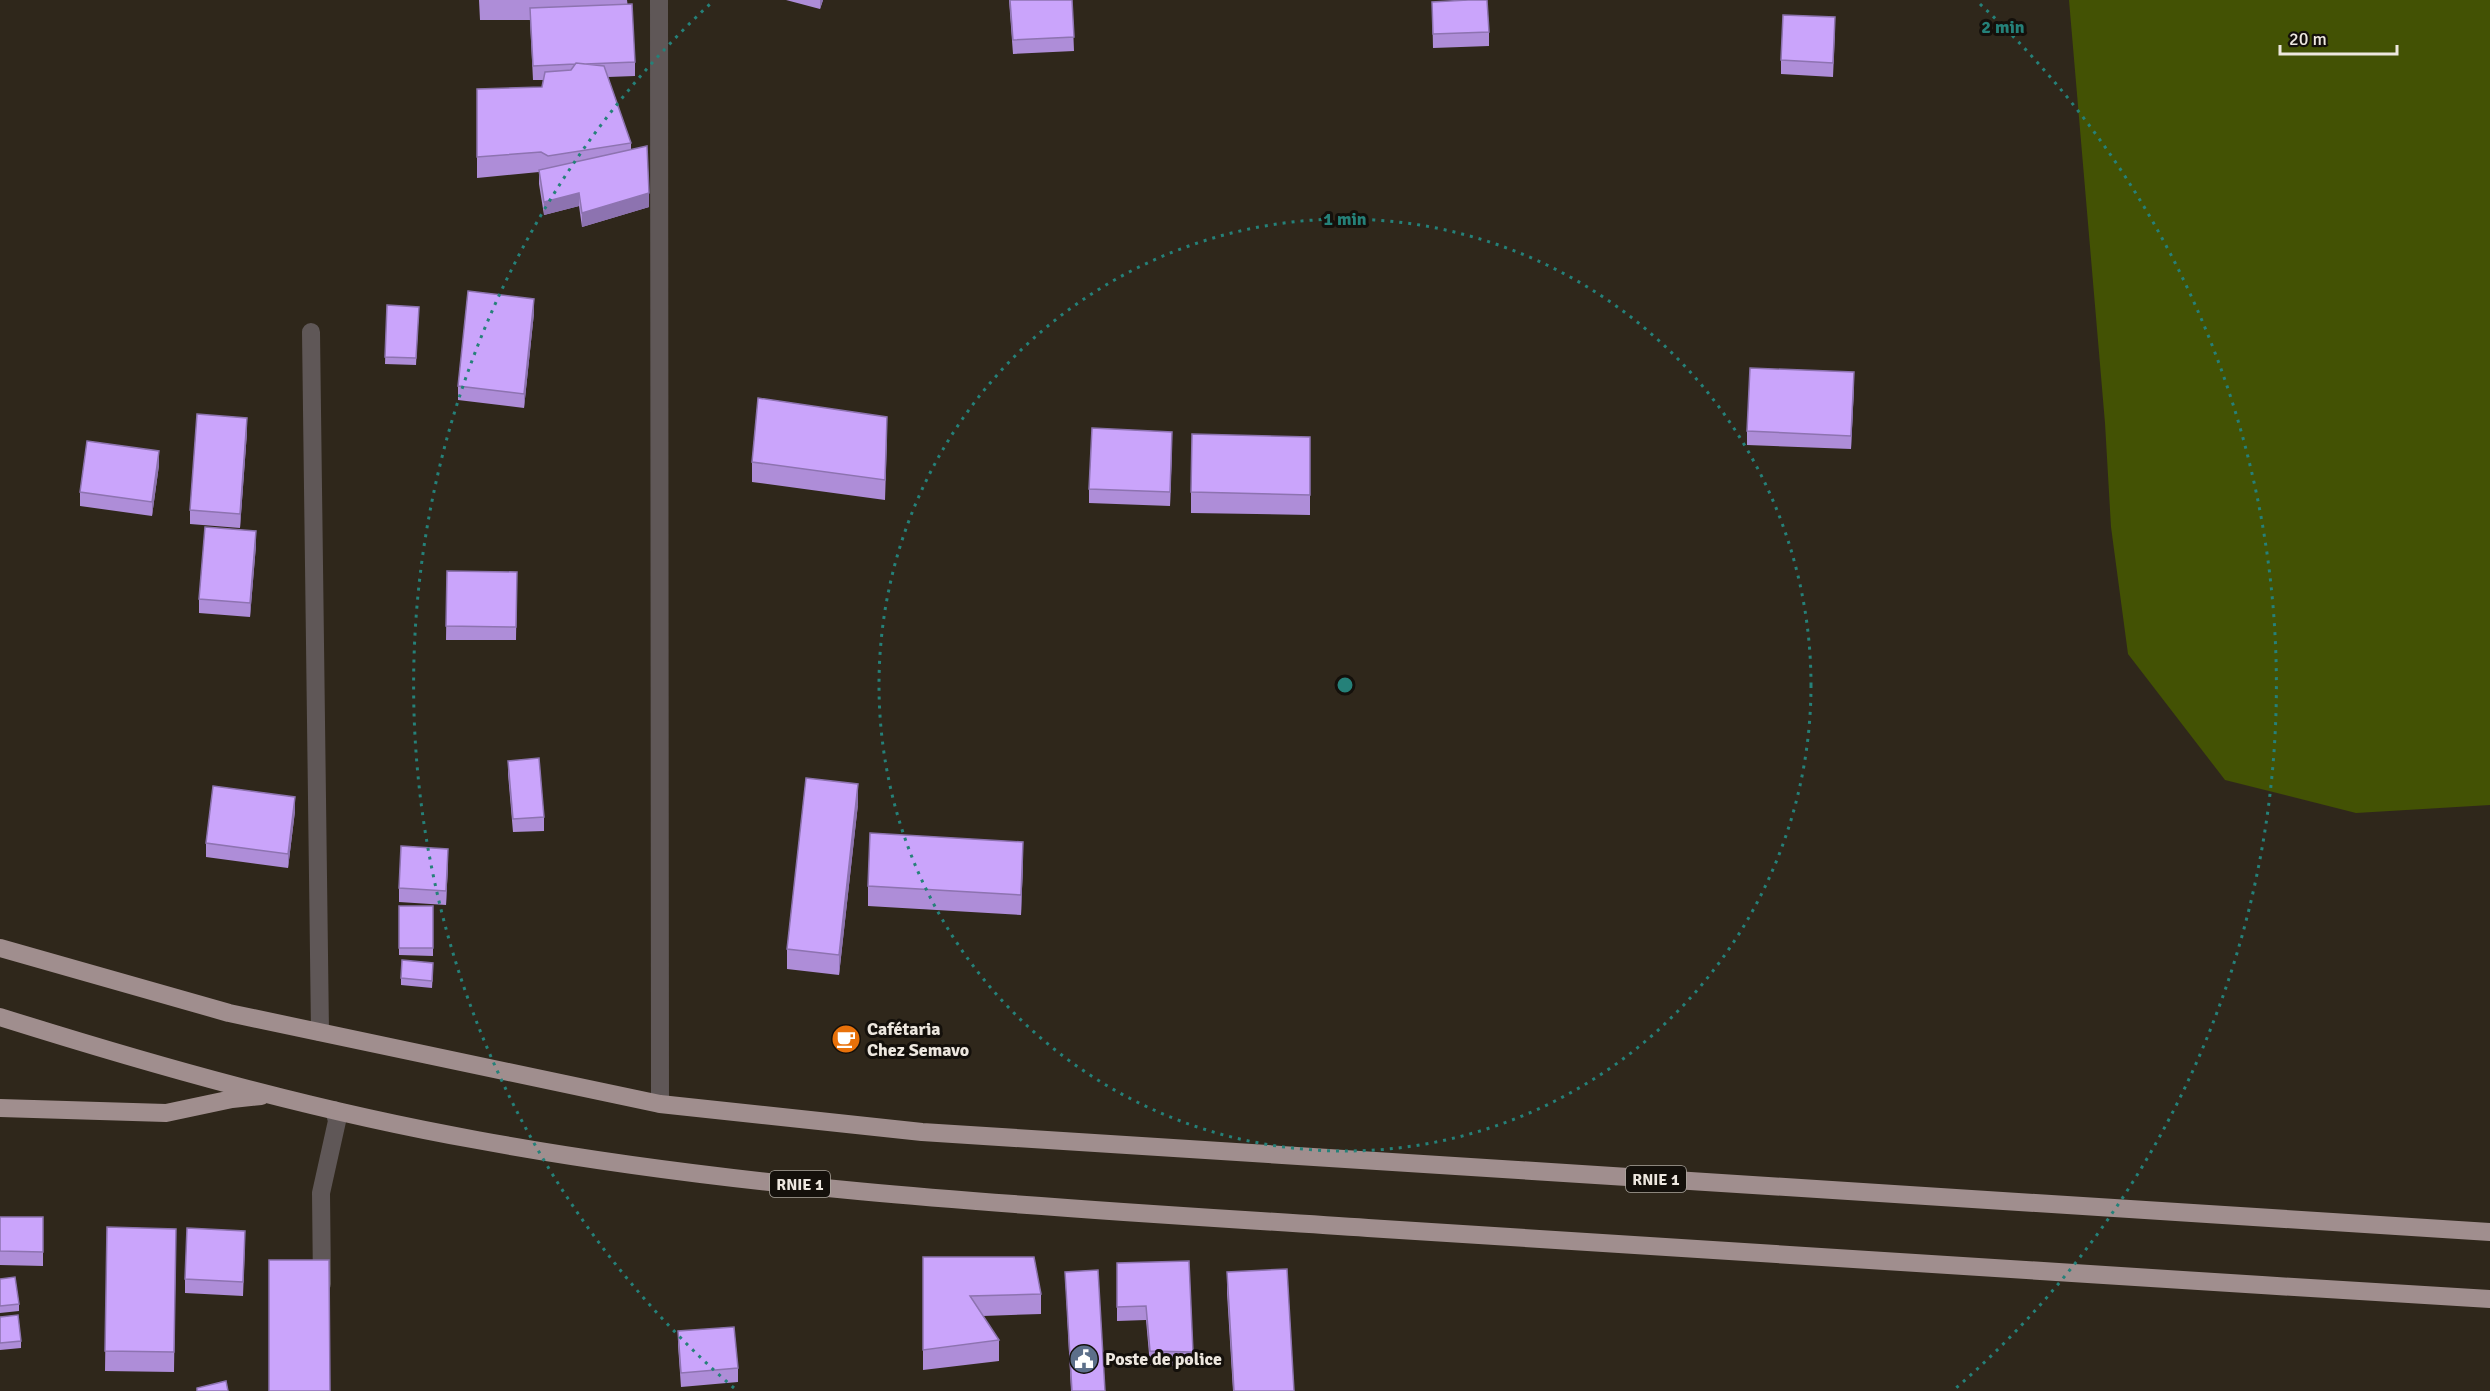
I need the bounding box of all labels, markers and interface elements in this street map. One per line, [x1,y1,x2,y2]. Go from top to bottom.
text: 2 min [1981,16,2025,38]
scale bar [2280,18,2397,56]
text: 20 m [2289,28,2327,50]
text: 1 min [1323,208,1367,230]
centre of rings [1335,675,1355,695]
place label: Cafétaria Chez Semavo [867,1018,969,1061]
cafe icon: Cafétaria Chez Semavo [830,1023,862,1055]
road number: RNIE 1 [1626,1166,1686,1192]
road number: RNIE 1 [770,1171,830,1197]
public building icon: Poste de police [1068,1343,1100,1375]
place label: Poste de police [1105,1348,1222,1370]

